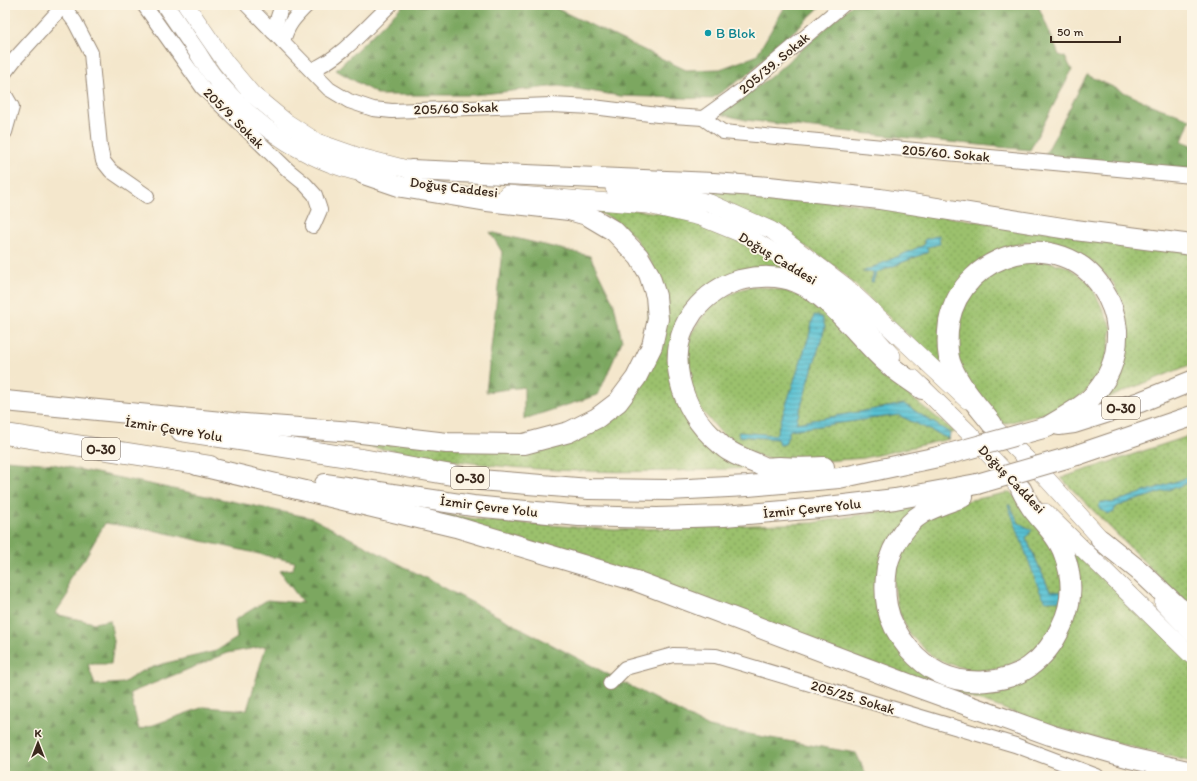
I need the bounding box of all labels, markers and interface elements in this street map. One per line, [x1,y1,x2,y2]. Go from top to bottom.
scale bar [1051,18,1120,44]
place label: B Blok [716,25,755,42]
text: 50 m [1057,25,1083,39]
marker: B Blok [703,28,713,38]
street label: 205/39. Sokak [735,29,813,98]
street label: 205/9. Sokak [200,84,268,152]
street label: 205/60 Sokak [413,99,499,118]
street label: 205/60. Sokak [901,141,991,166]
street label: Doğuş Caddesi [409,174,499,201]
street label: Doğuş Caddesi [735,228,820,289]
road number: O-30 [1102,397,1140,419]
street label: İzmir Çevre Yolu [124,413,224,446]
road number: O-30 [82,438,120,460]
street label: Doğuş Caddesi [975,442,1049,517]
road number: O-30 [451,467,489,489]
street label: İzmir Çevre Yolu [439,492,539,521]
street label: İzmir Çevre Yolu [762,495,862,522]
street label: 205/25. Sokak [809,677,897,718]
north arrow [18,723,58,763]
text: K [34,727,42,740]

